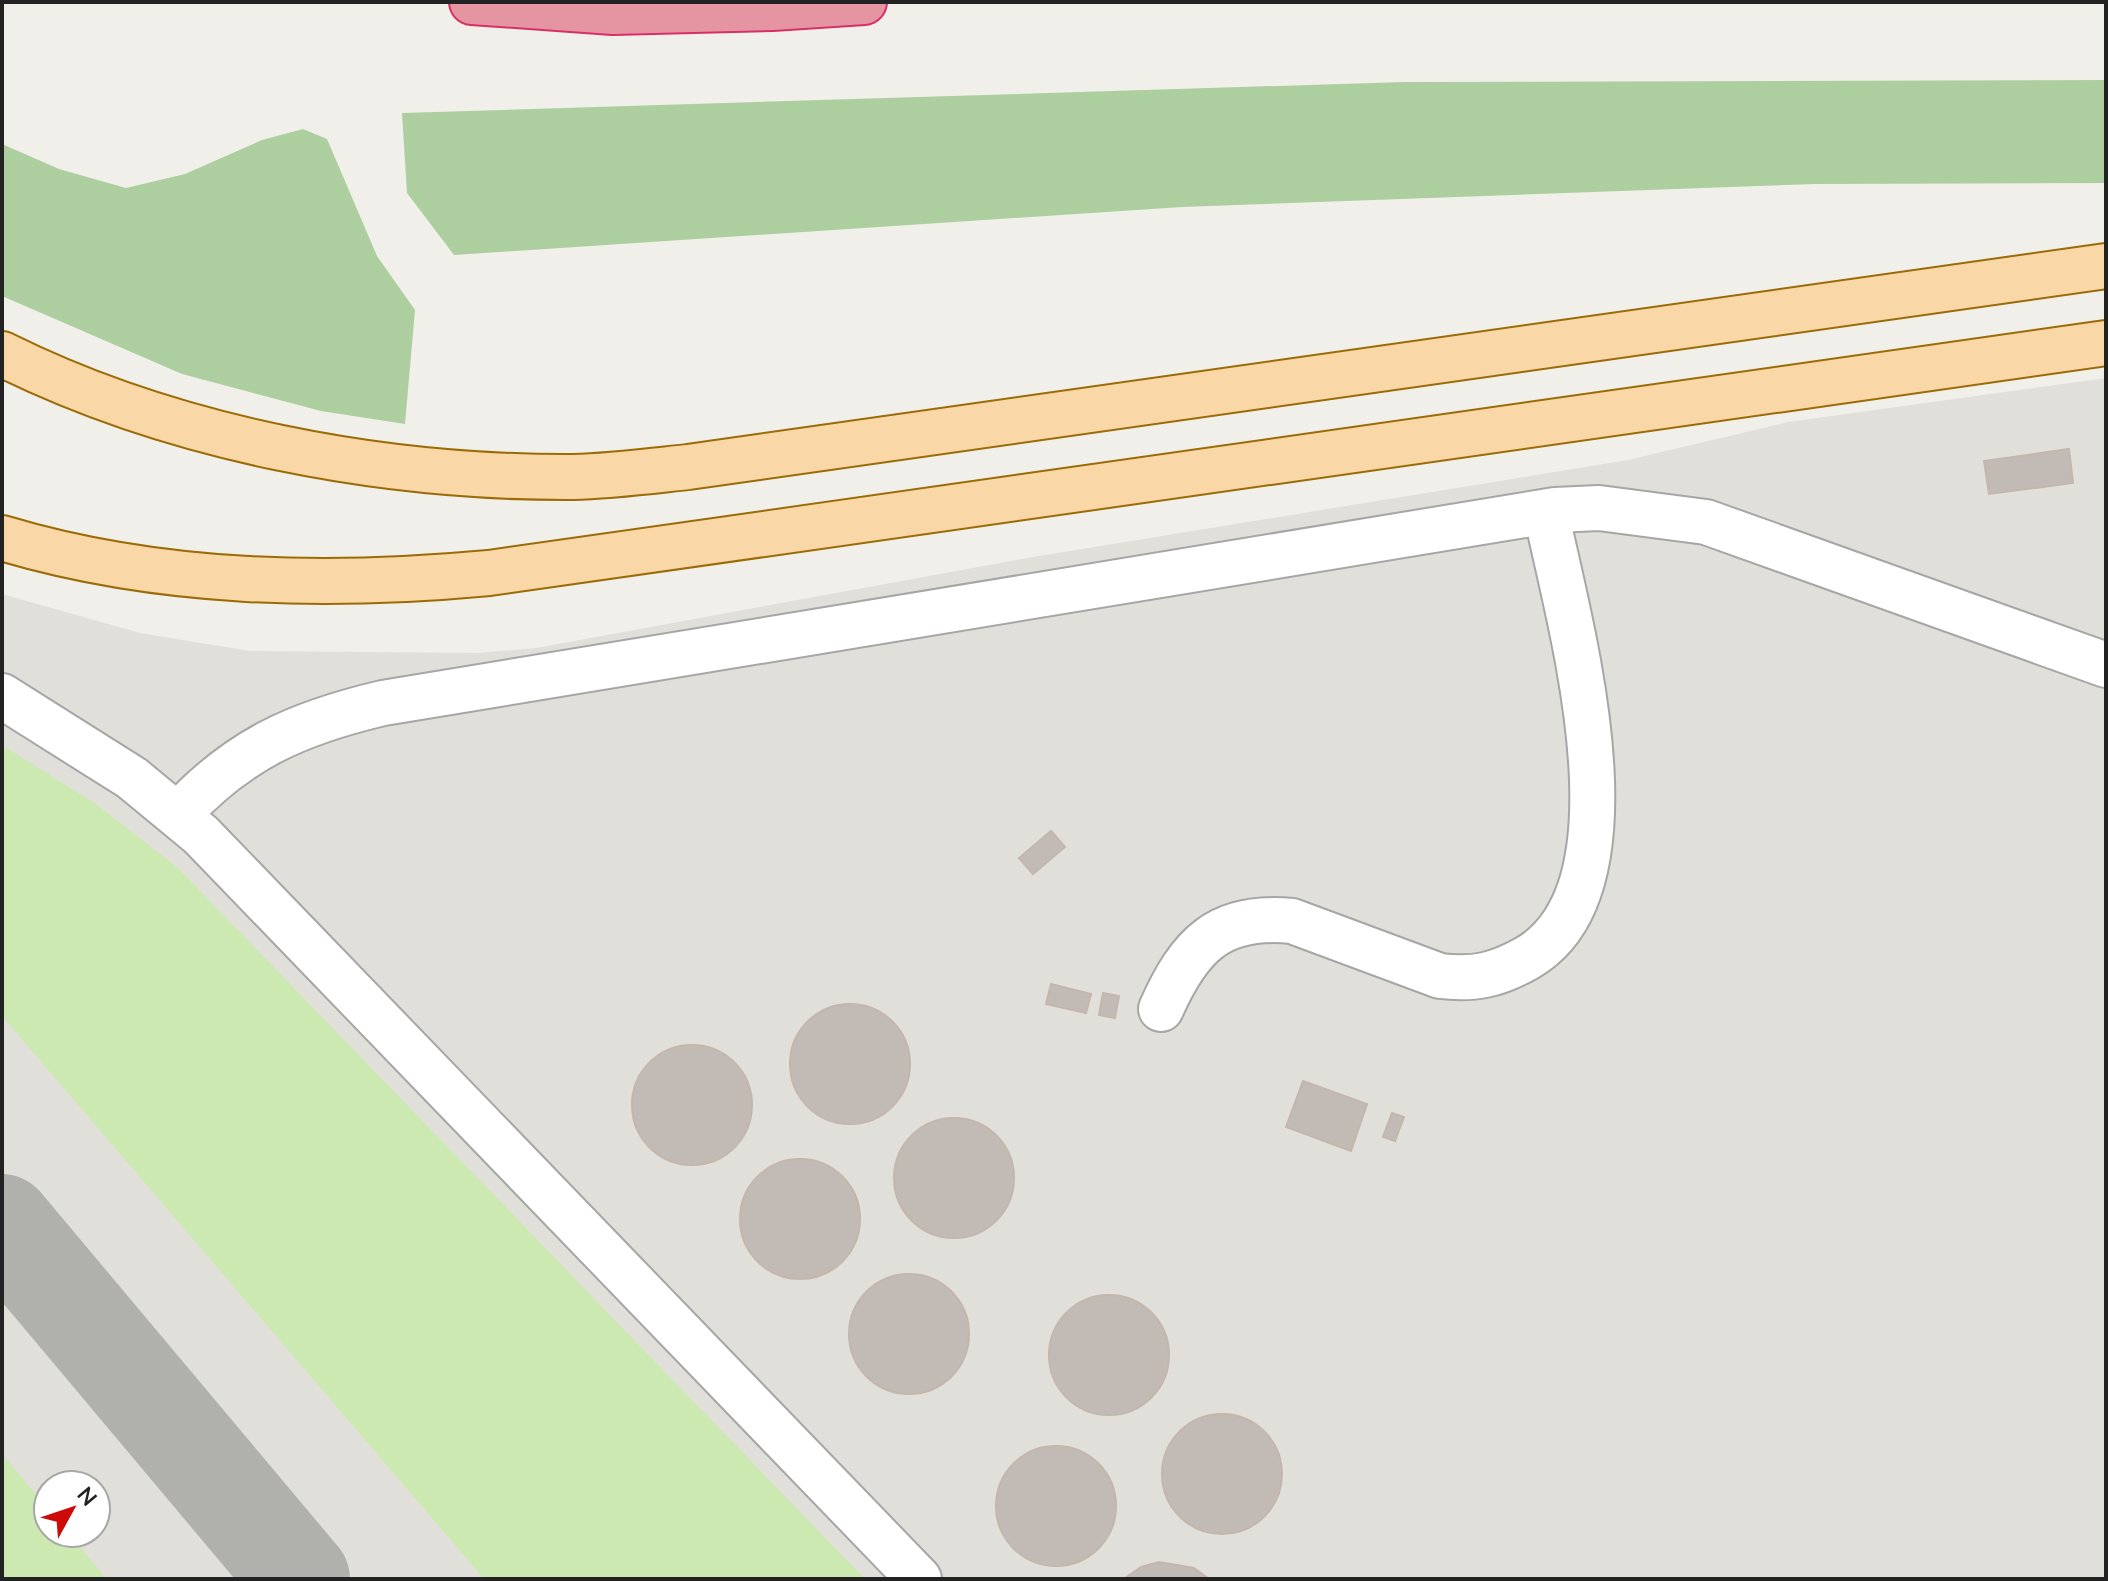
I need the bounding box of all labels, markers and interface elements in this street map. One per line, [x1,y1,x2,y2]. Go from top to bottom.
north arrow [32,1469,112,1549]
text: N [70,1481,103,1513]

